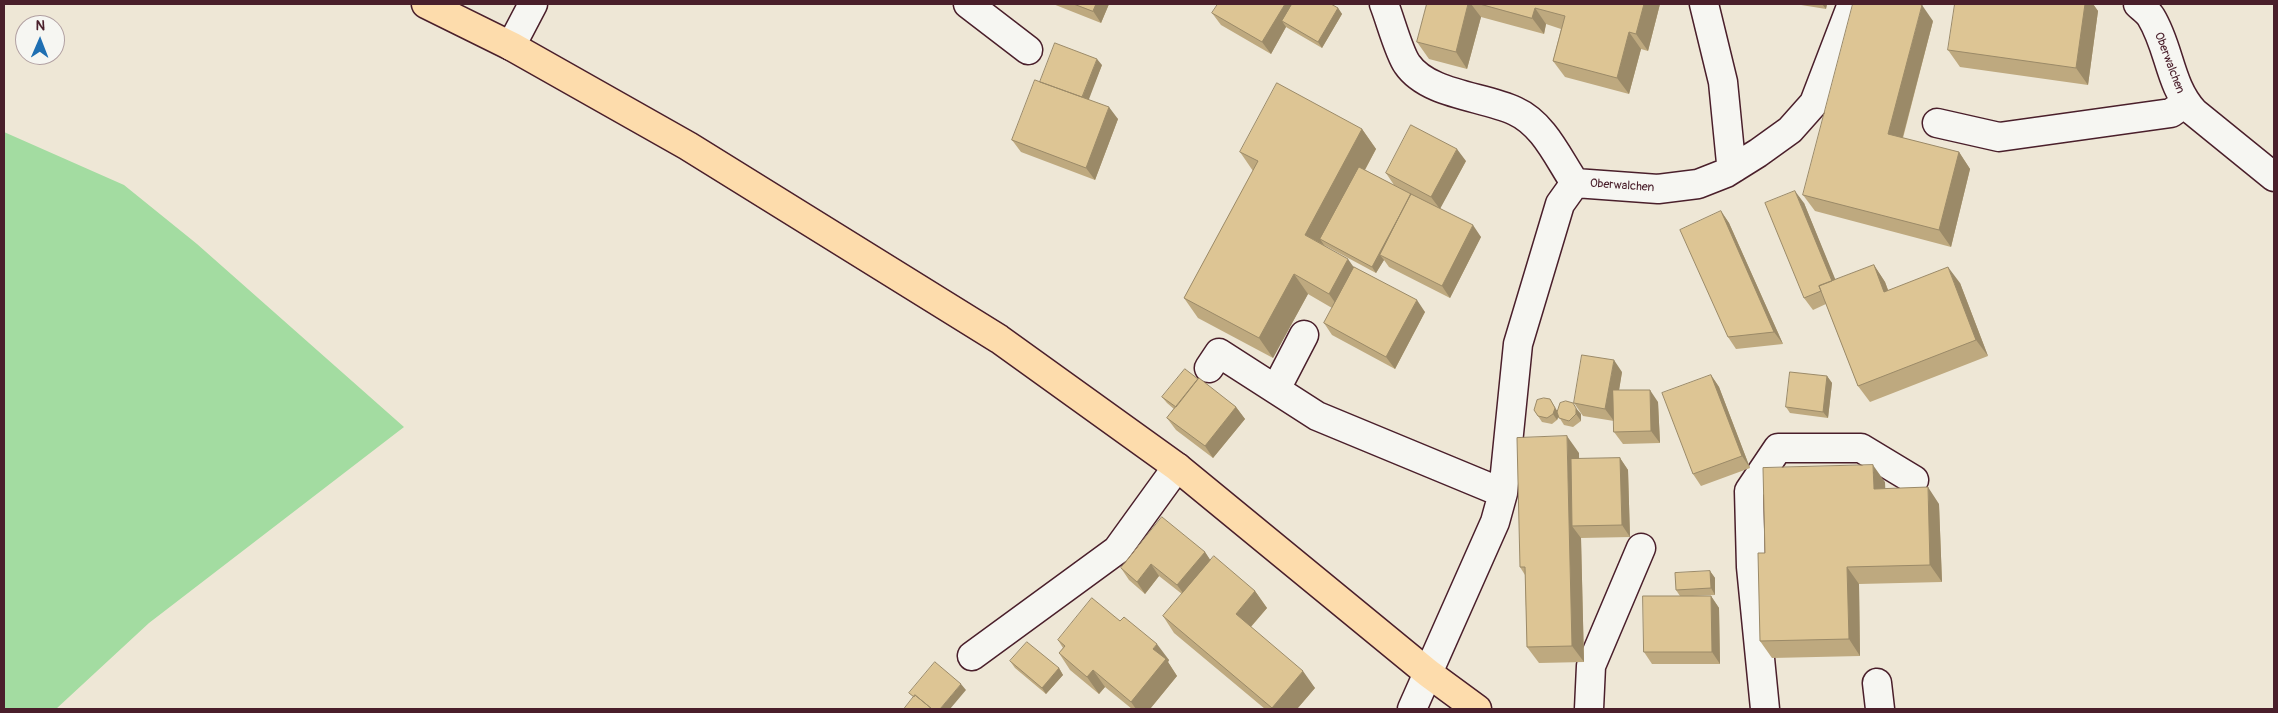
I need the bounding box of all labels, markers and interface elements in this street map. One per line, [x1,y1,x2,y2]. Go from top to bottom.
north arrow [15,15,65,65]
text: N [35,17,45,34]
street label: Oberwalchen [2151,30,2187,96]
street label: Oberwalchen [1589,177,1655,195]

